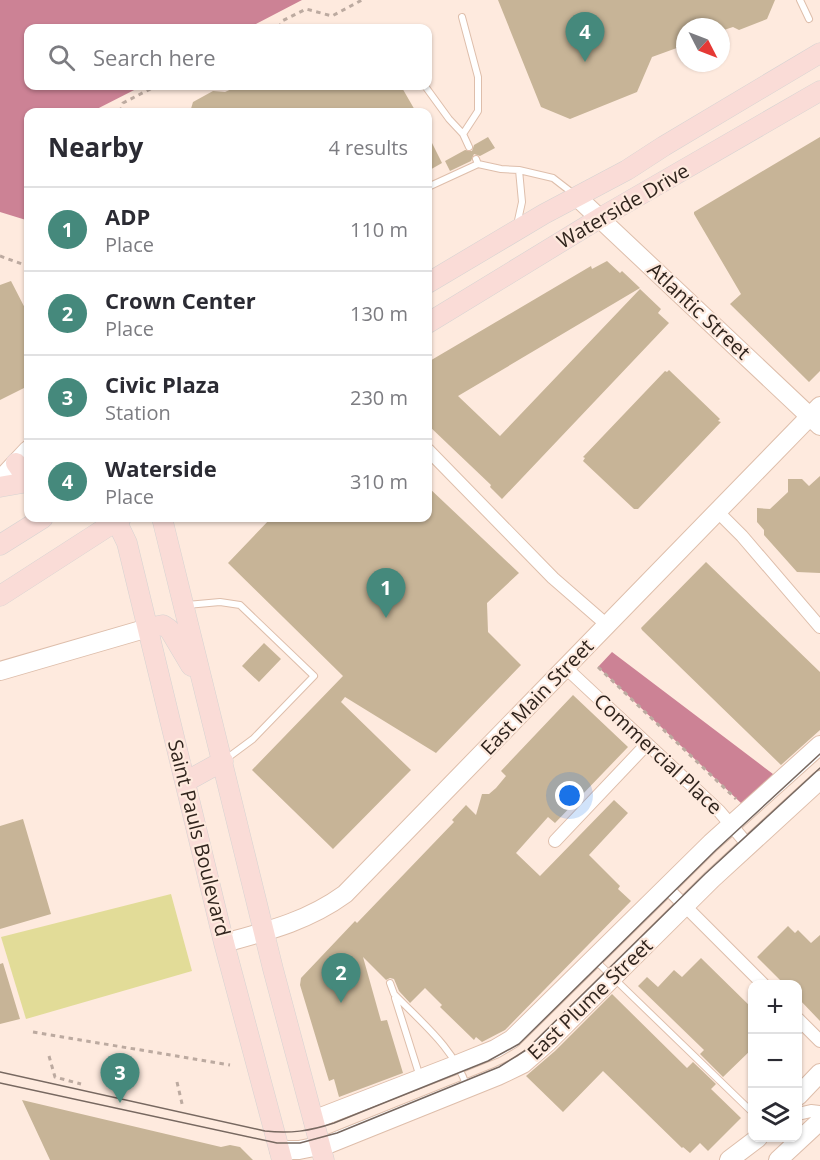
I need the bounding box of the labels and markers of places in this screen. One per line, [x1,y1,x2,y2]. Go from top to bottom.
pin: 4 [566,13,604,62]
pin: 1 [366,568,406,618]
pin: 2 [322,954,360,1003]
pin: 3 [100,1054,140,1103]

